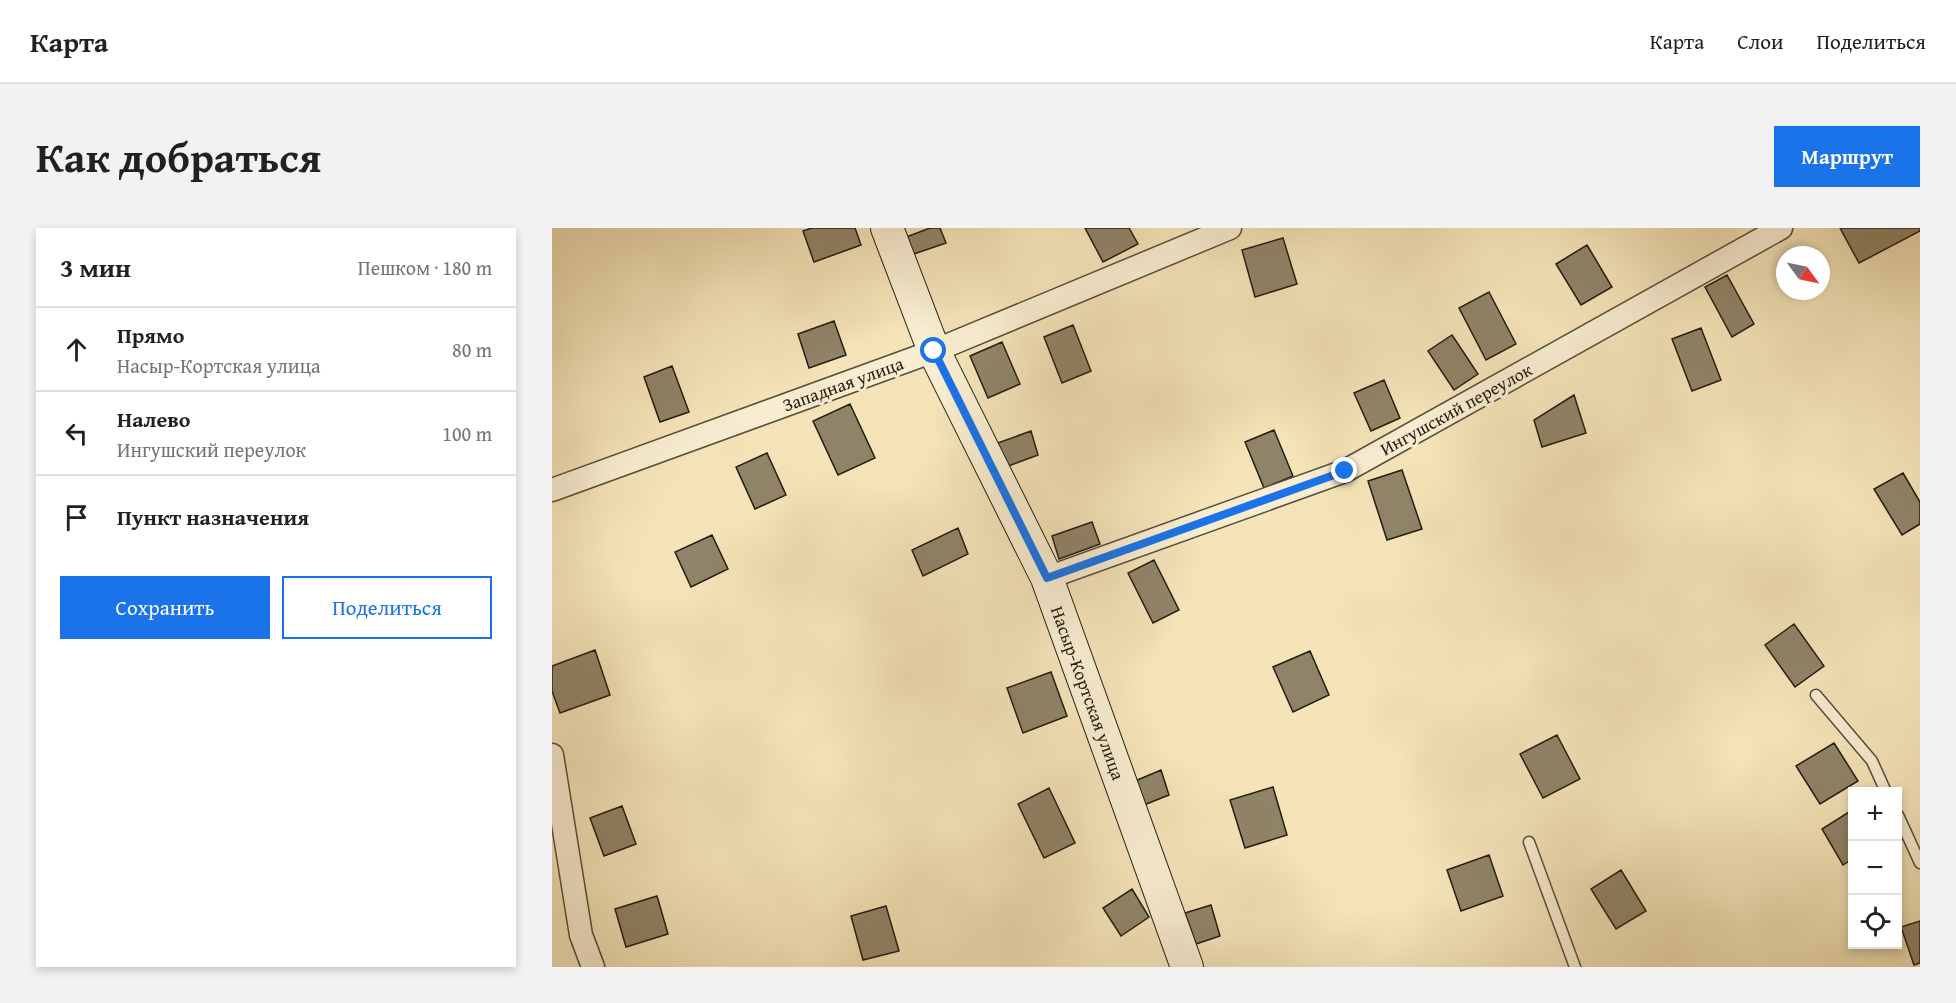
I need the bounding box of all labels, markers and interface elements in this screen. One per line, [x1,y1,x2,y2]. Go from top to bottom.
text: Карта [30,21,108,62]
text: Карта [1650,26,1704,57]
text: Слои [1737,26,1783,57]
text: Поделиться [1816,26,1926,57]
text: Как добраться [36,126,321,187]
button: Маршрут [1774,126,1920,187]
north arrow [1776,246,1830,300]
text: 3 мин [60,248,131,287]
text: Пешком · 180 m [358,253,492,282]
text: Прямо [117,319,184,351]
icon: ahead [60,333,93,366]
text: 80 m [452,335,492,364]
route start [920,337,946,363]
street label: Западная улица [779,349,908,418]
text: Насыр-Кортская улица [117,351,321,380]
street label: Ингушский переулок [1375,356,1537,462]
text: Налево [117,403,190,435]
icon: left [60,417,93,450]
text: 100 m [442,419,492,448]
text: Ингушский переулок [117,435,306,464]
route end [1331,457,1357,483]
icon: arrive [60,501,93,534]
text: Пункт назначения [117,501,309,533]
button: Сохранить [60,576,270,639]
button: Поделиться [282,576,492,639]
street label: Насыр-Кортская улица [1044,602,1132,784]
map controls [1848,787,1902,949]
button: + [1848,787,1902,841]
button: − [1848,841,1902,895]
button: locate [1848,895,1902,949]

